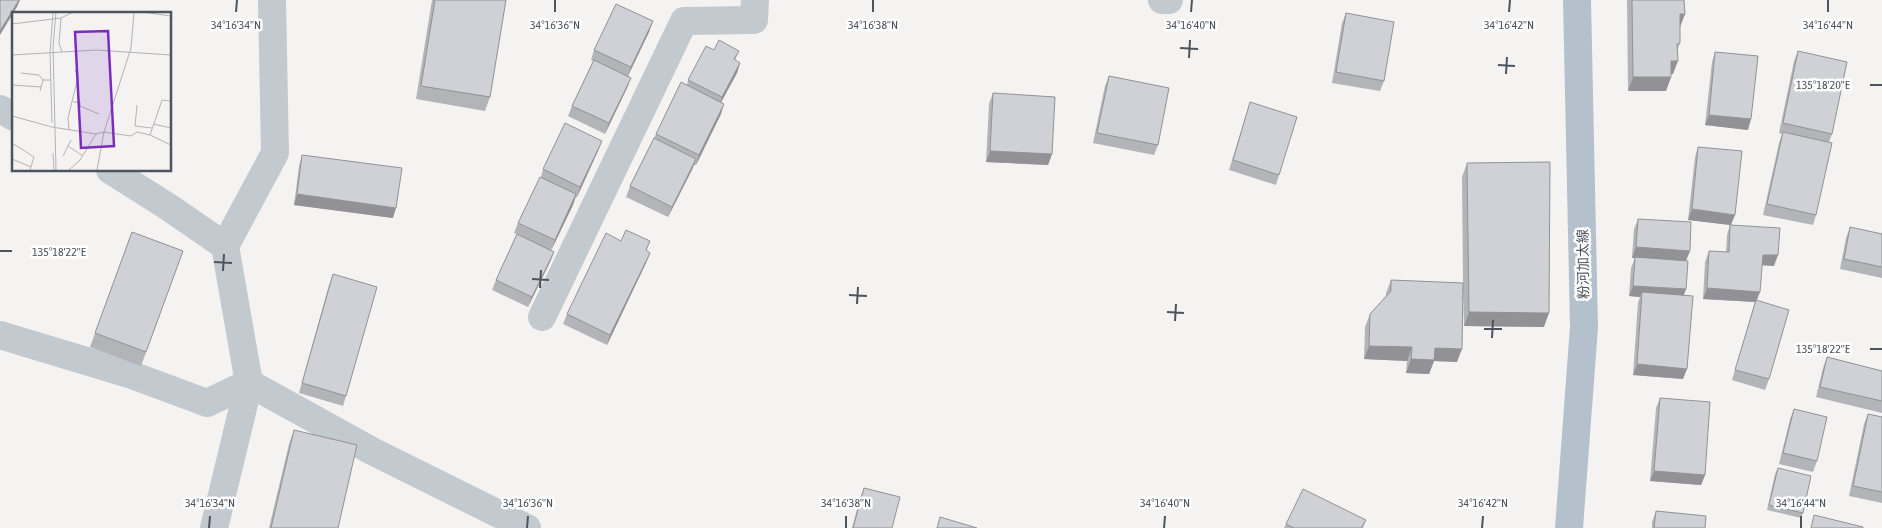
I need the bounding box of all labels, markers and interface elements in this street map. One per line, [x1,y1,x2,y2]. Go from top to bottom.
inset map [12,12,171,171]
text: 34°16'34"N [211,18,261,32]
text: 34°16'36"N [530,18,580,32]
text: 34°16'38"N [848,18,898,32]
text: 34°16'40"N [1166,18,1216,32]
text: 34°16'42"N [1484,18,1534,32]
text: 34°16'44"N [1803,18,1853,32]
text: 135°18'20"E [1796,78,1850,92]
street label: 粉河加太線 [1574,229,1592,299]
text: 135°18'22"E [32,245,86,259]
text: 135°18'22"E [1796,342,1850,356]
text: 34°16'34"N [185,496,235,510]
text: 34°16'36"N [503,496,553,510]
text: 34°16'38"N [821,496,871,510]
text: 34°16'40"N [1140,496,1190,510]
text: 34°16'42"N [1458,496,1508,510]
text: 34°16'44"N [1776,496,1826,510]

